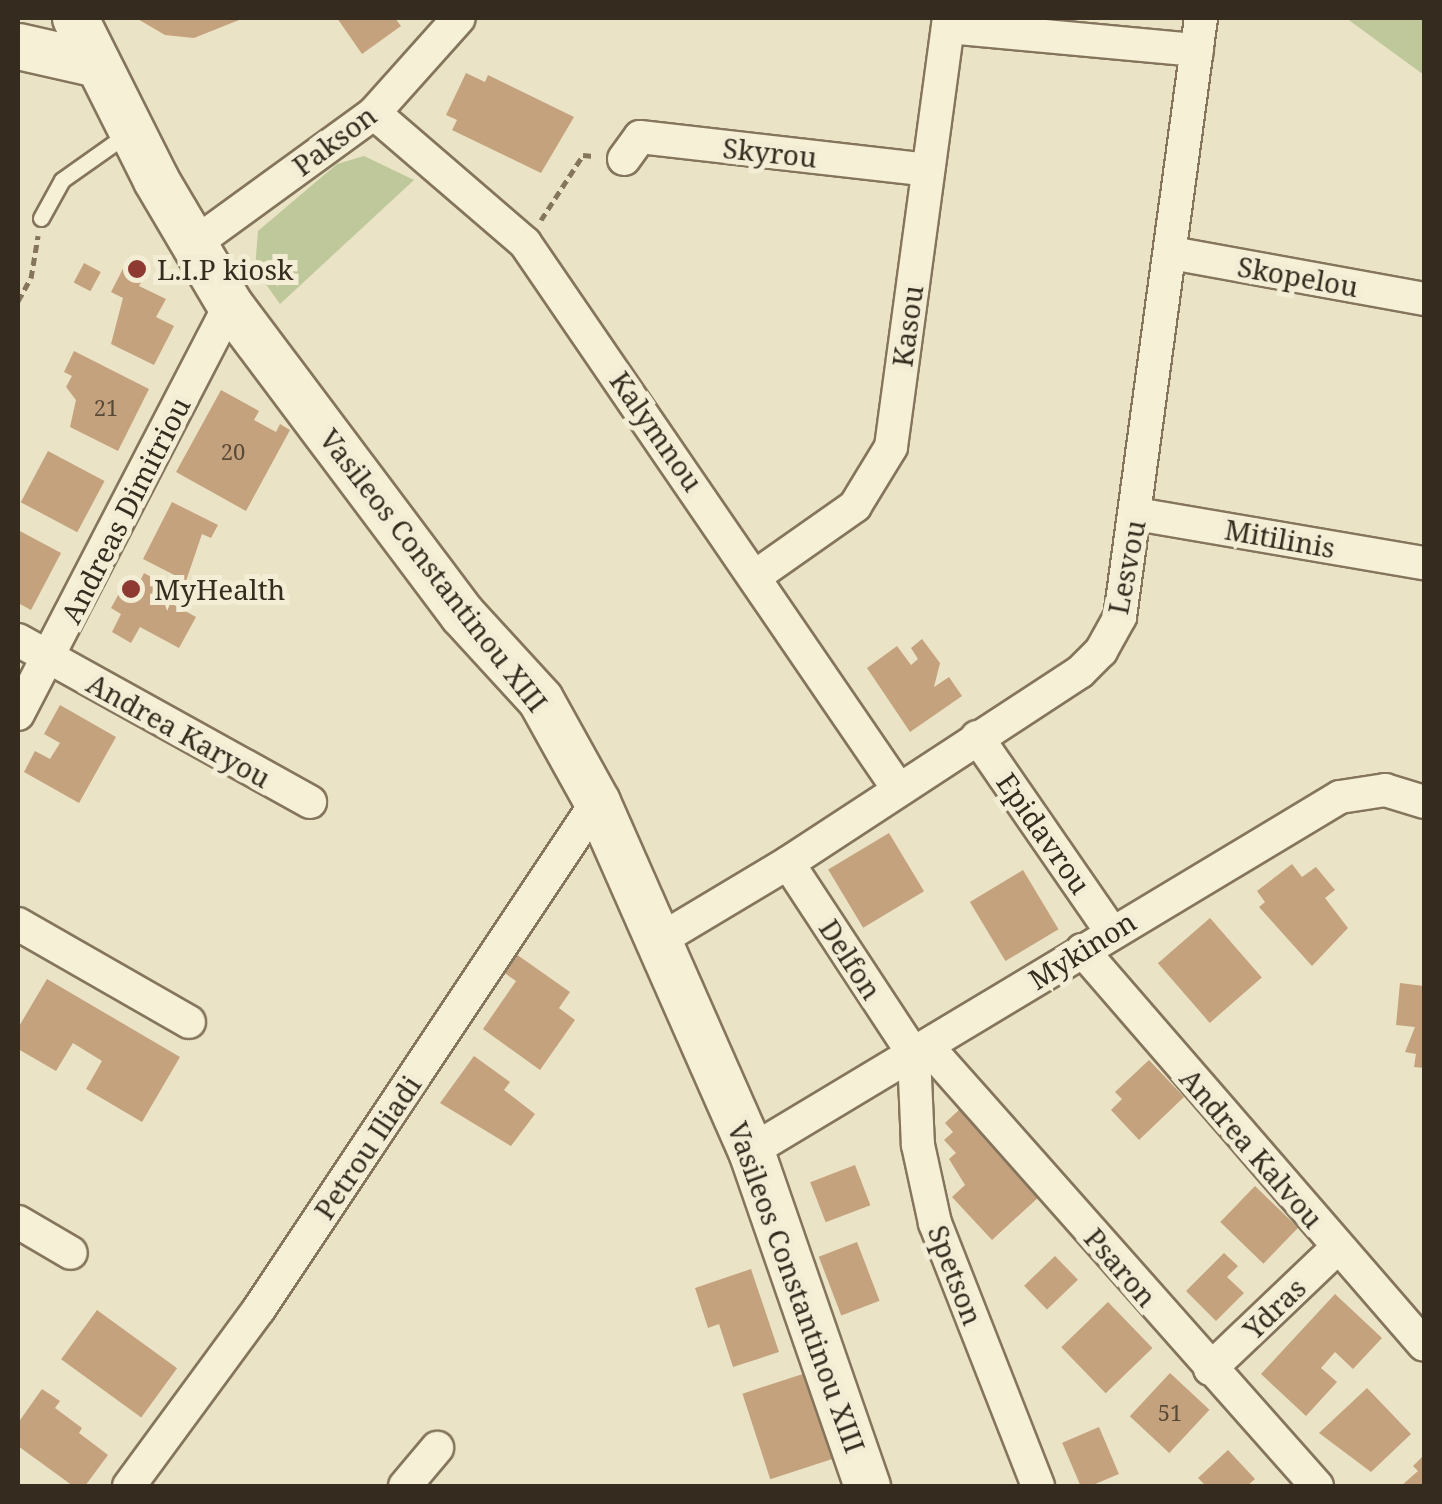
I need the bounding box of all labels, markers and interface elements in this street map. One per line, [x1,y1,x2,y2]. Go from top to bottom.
street label: Pakson [286,98,382,182]
street label: Skyrou [721,130,819,174]
street label: Skopelou [1235,249,1361,303]
place label: L.I.P kiosk [157,252,293,286]
marker: L.I.P kiosk [126,258,148,280]
street label: Kasou [885,283,929,369]
street label: Kalymnou [604,365,710,497]
street label: Andreas Dimitriou [53,391,197,629]
house number: 21 [94,395,118,421]
street label: Vasileos Constantinou XIII [313,422,555,718]
house number: 20 [221,439,245,465]
street label: Mitilinis [1222,512,1338,564]
street label: Lesvou [1100,517,1152,617]
place label: MyHealth [154,572,285,606]
marker: MyHealth [118,576,144,602]
street label: Andrea Karyou [81,666,277,794]
street label: Epidavrou [990,766,1098,900]
street label: Mykinon [1022,904,1142,996]
street label: Delfon [813,913,889,1005]
street label: Andrea Kalvou [1174,1061,1330,1235]
street label: Petrou Iliadi [307,1069,427,1225]
street label: Vasileos Constantinou XIII [721,1117,873,1457]
street label: Spetson [922,1220,990,1330]
street label: Psaron [1078,1221,1164,1313]
street label: Ydras [1236,1270,1312,1346]
house number: 51 [1158,1400,1182,1426]

